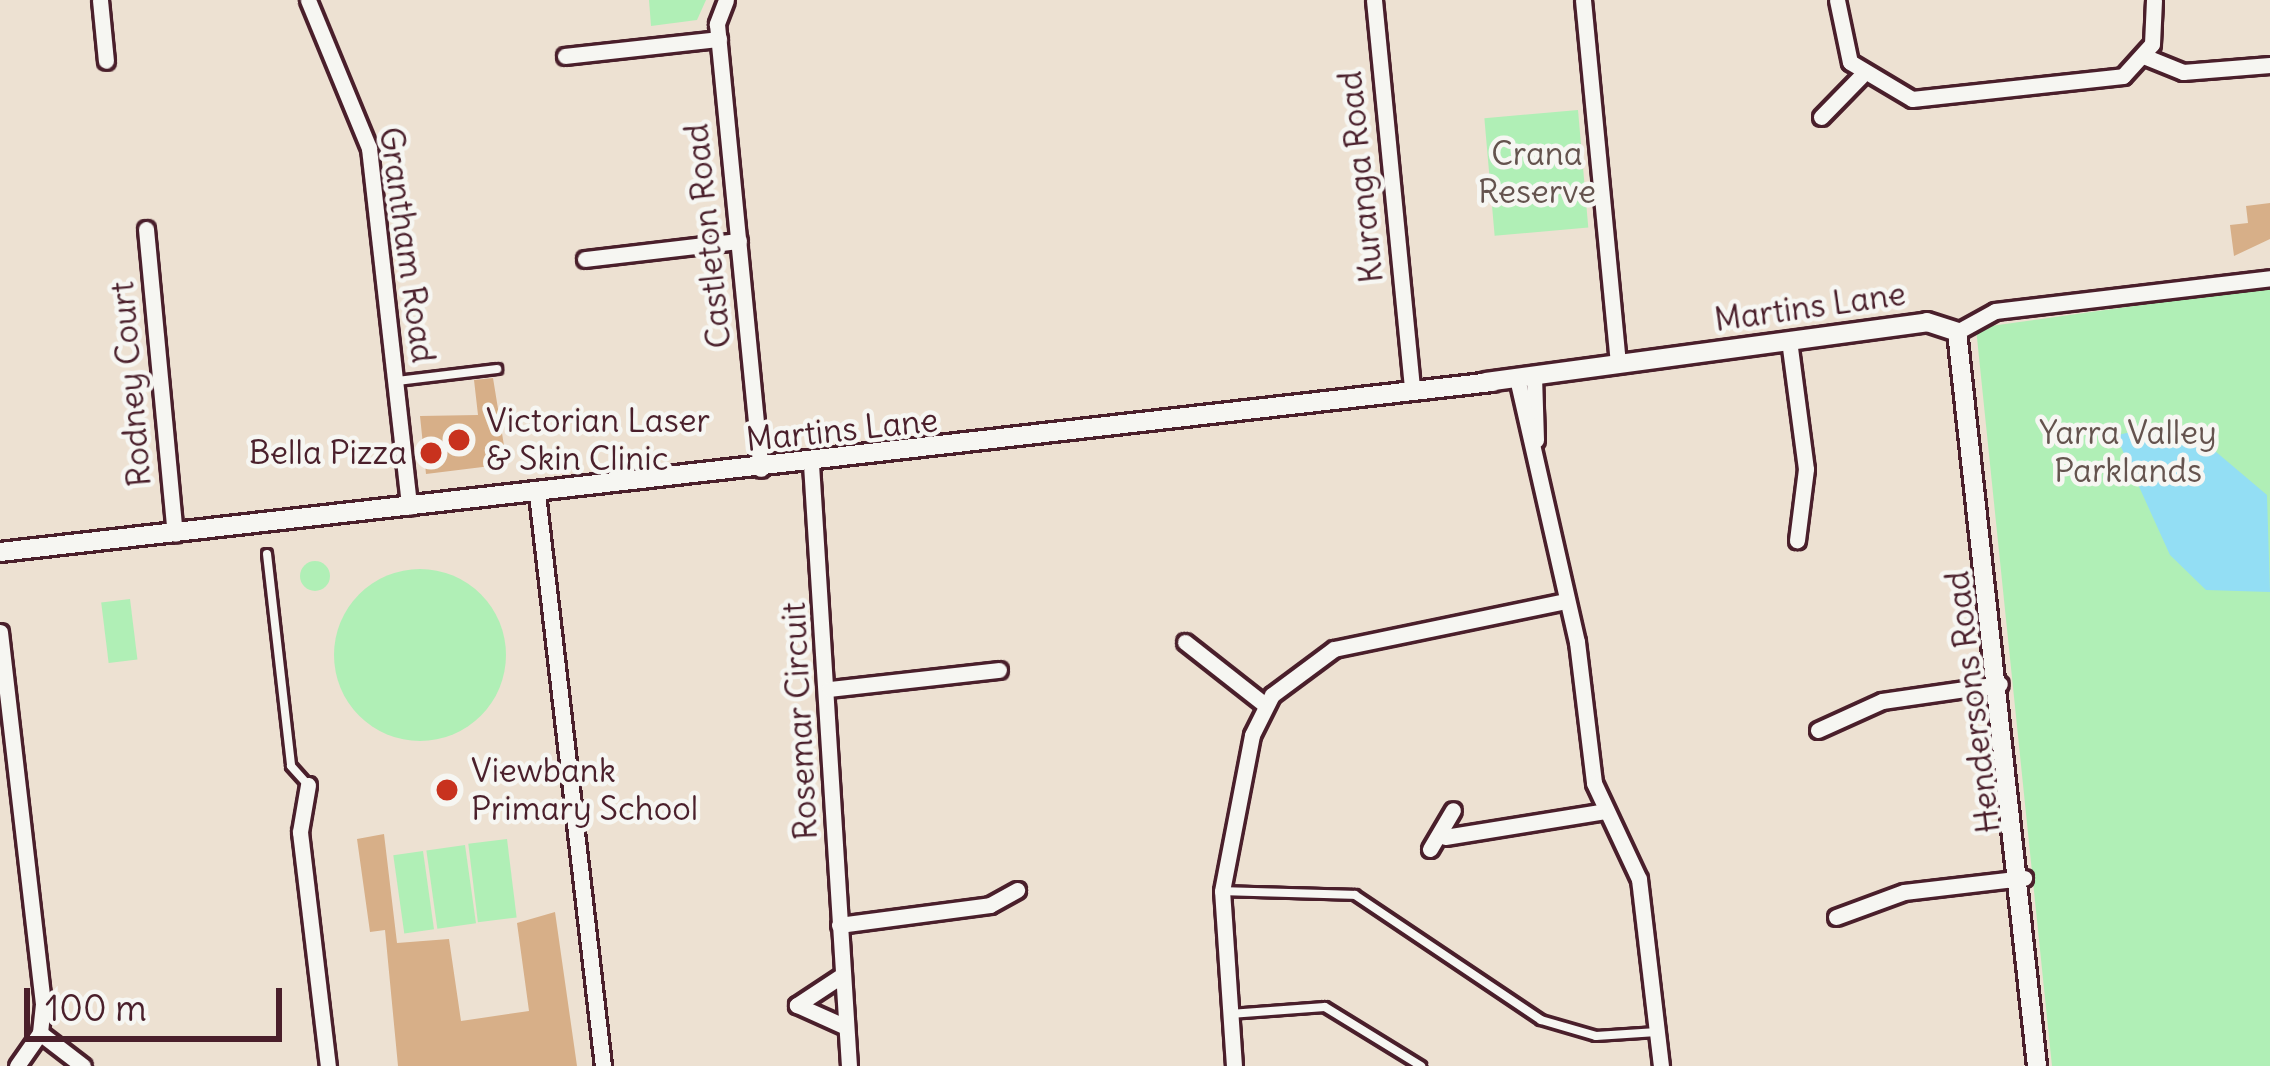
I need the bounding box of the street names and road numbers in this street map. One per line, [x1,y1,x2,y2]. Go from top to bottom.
street label: Kuranga Road [1330,69,1392,285]
street label: Castleton Road [677,122,739,350]
street label: Grantham Road [371,125,443,365]
street label: Martins Lane [1712,274,1908,340]
street label: Rodney Court [102,280,160,488]
street label: Martins Lane [744,400,940,460]
street label: Hendersons Road [1937,569,2009,835]
street label: Rosemar Circuit [774,601,826,841]

